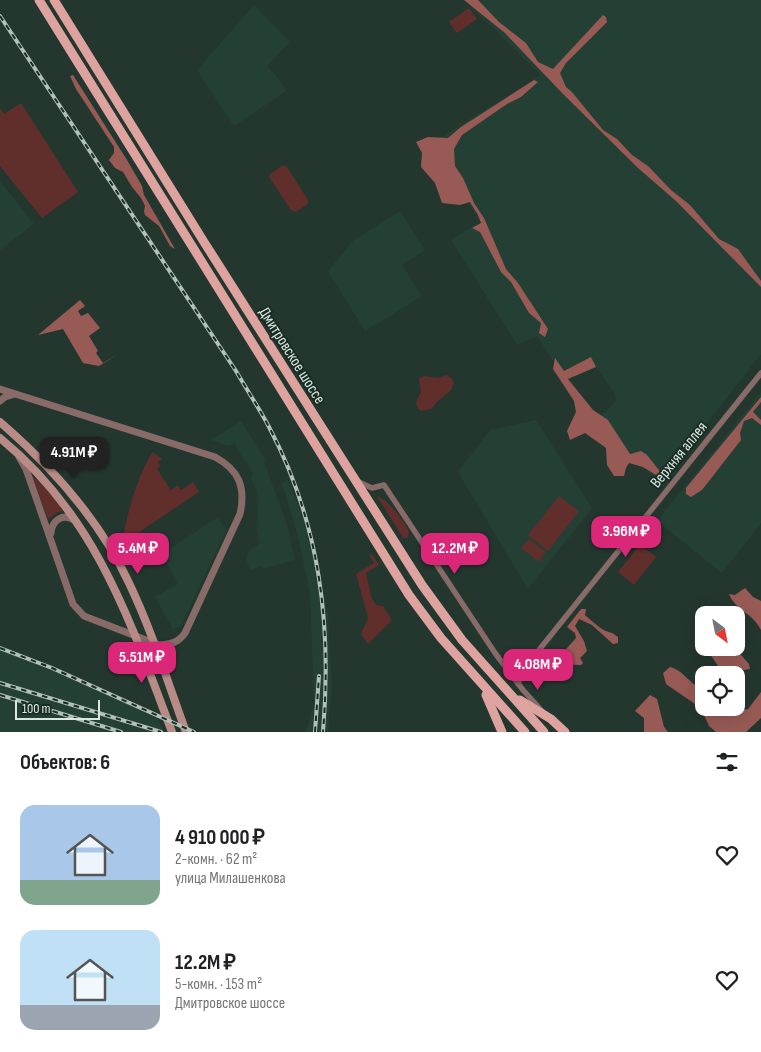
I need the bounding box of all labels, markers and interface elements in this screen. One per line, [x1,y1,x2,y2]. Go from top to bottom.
street label: Дмитровское шоссе [254,304,329,408]
street label: Верхняя аллея [647,418,712,492]
pin: 4.91M ₽ [28,436,120,479]
text: 4.91M ₽ [51,443,97,462]
pin: 3.96M ₽ [580,516,672,558]
text: 3.96M ₽ [602,522,650,541]
pin: 5.4M ₽ [97,532,179,575]
pin: 12.2M ₽ [409,532,501,575]
text: 5.4M ₽ [118,539,158,558]
text: 12.2M ₽ [432,539,478,558]
north arrow [695,606,745,656]
map controls [695,606,745,716]
pin: 5.51M ₽ [96,642,188,684]
text: 5.51M ₽ [119,648,165,667]
pin: 4.08M ₽ [492,648,584,691]
text: 4.08M ₽ [514,655,562,674]
button: locate [695,666,745,716]
scale bar [15,697,100,720]
text: 100 m [22,700,51,717]
icon: filters [713,748,741,776]
text: Объектов: 6 [20,750,110,775]
icon: home [60,825,120,885]
text: 4 910 000 ₽ [175,825,265,850]
icon: heart [713,841,741,869]
text: 2-комн. · 62 m² [175,850,257,869]
text: улица Милашенкова [175,869,286,888]
icon: home [60,950,120,1010]
text: 12.2M ₽ [175,950,236,975]
icon: heart [713,966,741,994]
text: 5-комн. · 153 m² [175,975,262,994]
text: Дмитровское шоссе [175,994,285,1013]

